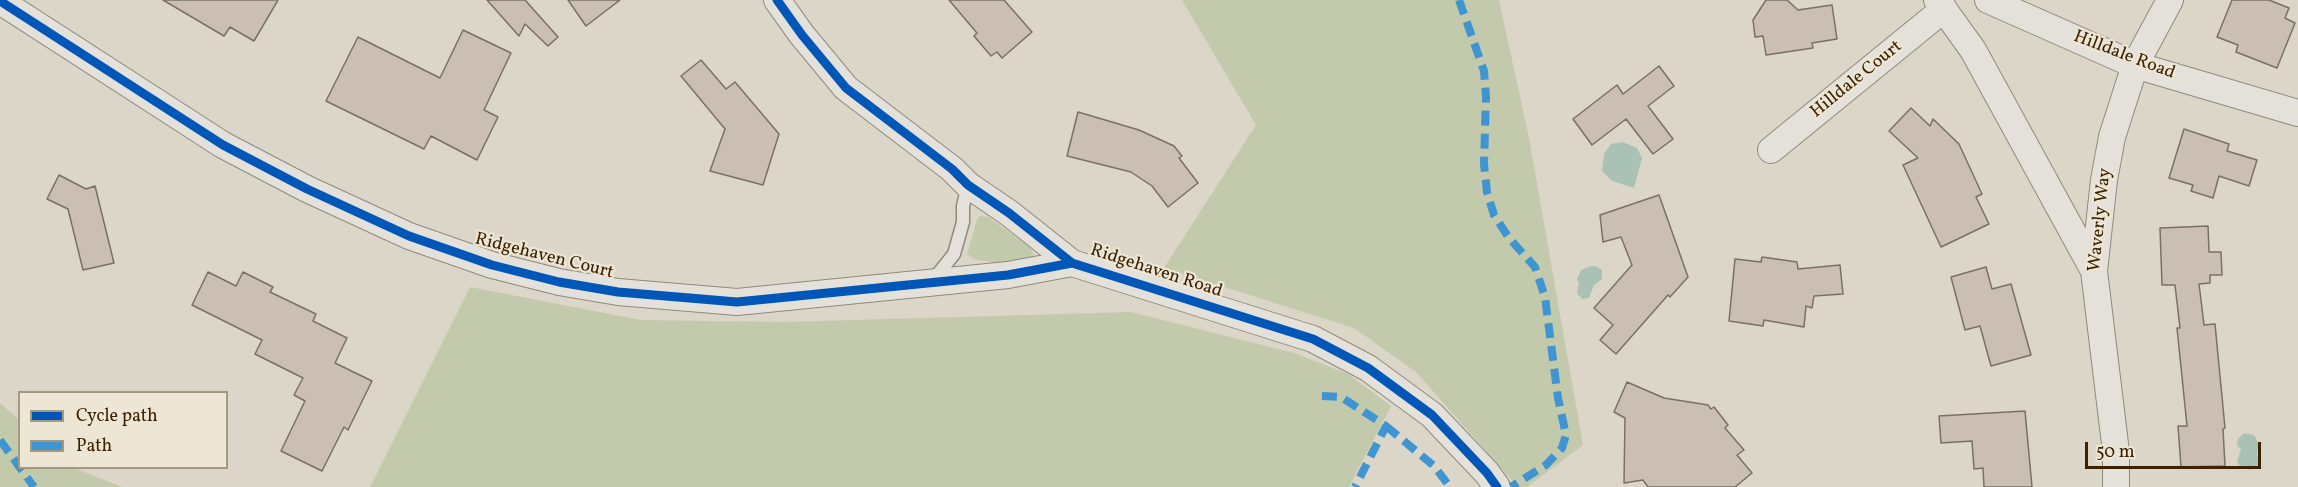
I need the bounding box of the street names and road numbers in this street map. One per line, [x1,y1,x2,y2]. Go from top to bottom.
street label: Hilldale Road [2070,27,2178,85]
street label: Hilldale Court [1807,36,1907,124]
street label: Waverly Way [2085,167,2117,273]
street label: Ridgehaven Court [472,229,616,285]
street label: Ridgehaven Road [1087,240,1225,304]

